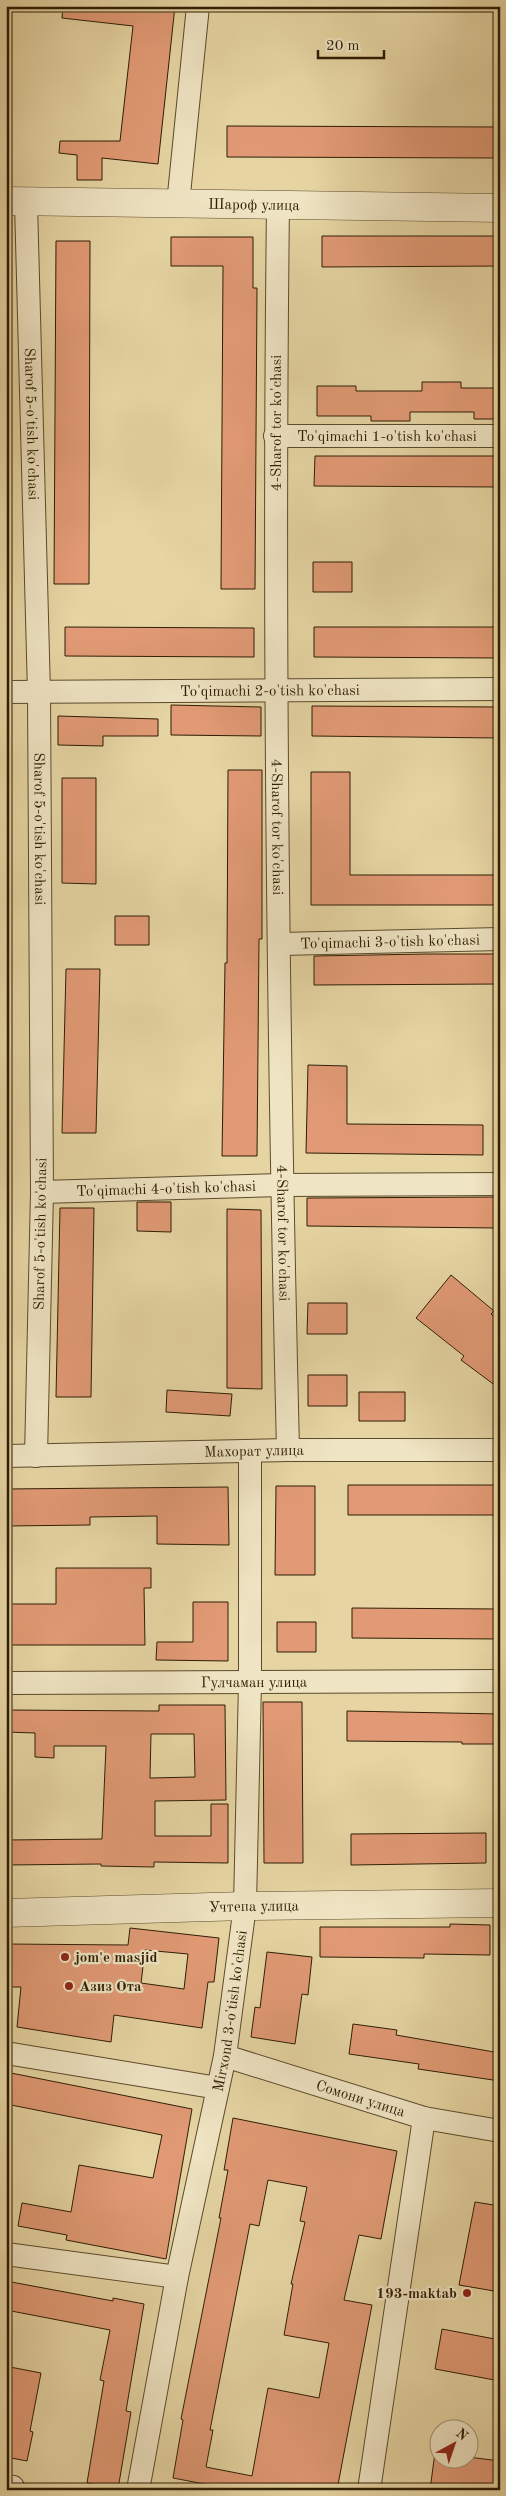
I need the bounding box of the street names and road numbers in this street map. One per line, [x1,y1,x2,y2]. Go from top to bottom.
street label: Шароф улица [208,198,301,214]
street label: Sharof 5-o'tish ko'chasi [21,347,40,501]
street label: 4-Sharof tor ko'chasi [270,355,285,491]
street label: To'qimachi 1-o'tish ko'chasi [297,430,477,445]
street label: To'qimachi 2-o'tish ko'chasi [180,684,360,700]
street label: Sharof 5-o'tish ko'chasi [30,752,46,905]
street label: 4-Sharof tor ko'chasi [268,759,284,895]
street label: To'qimachi 3-o'tish ko'chasi [300,933,480,953]
street label: Sharof 5-o'tish ko'chasi [33,1158,50,1310]
street label: 4-Sharof tor ko'chasi [273,1165,291,1301]
street label: To'qimachi 4-o'tish ko'chasi [76,1180,256,1200]
street label: Махорат улица [204,1444,304,1461]
street label: Гулчаман улица [201,1676,308,1691]
street label: Учтепа улица [209,1899,300,1916]
street label: Mirxond 3-o'tish ko'chasi [211,1930,251,2093]
street label: Сомони улица [314,2079,407,2121]

